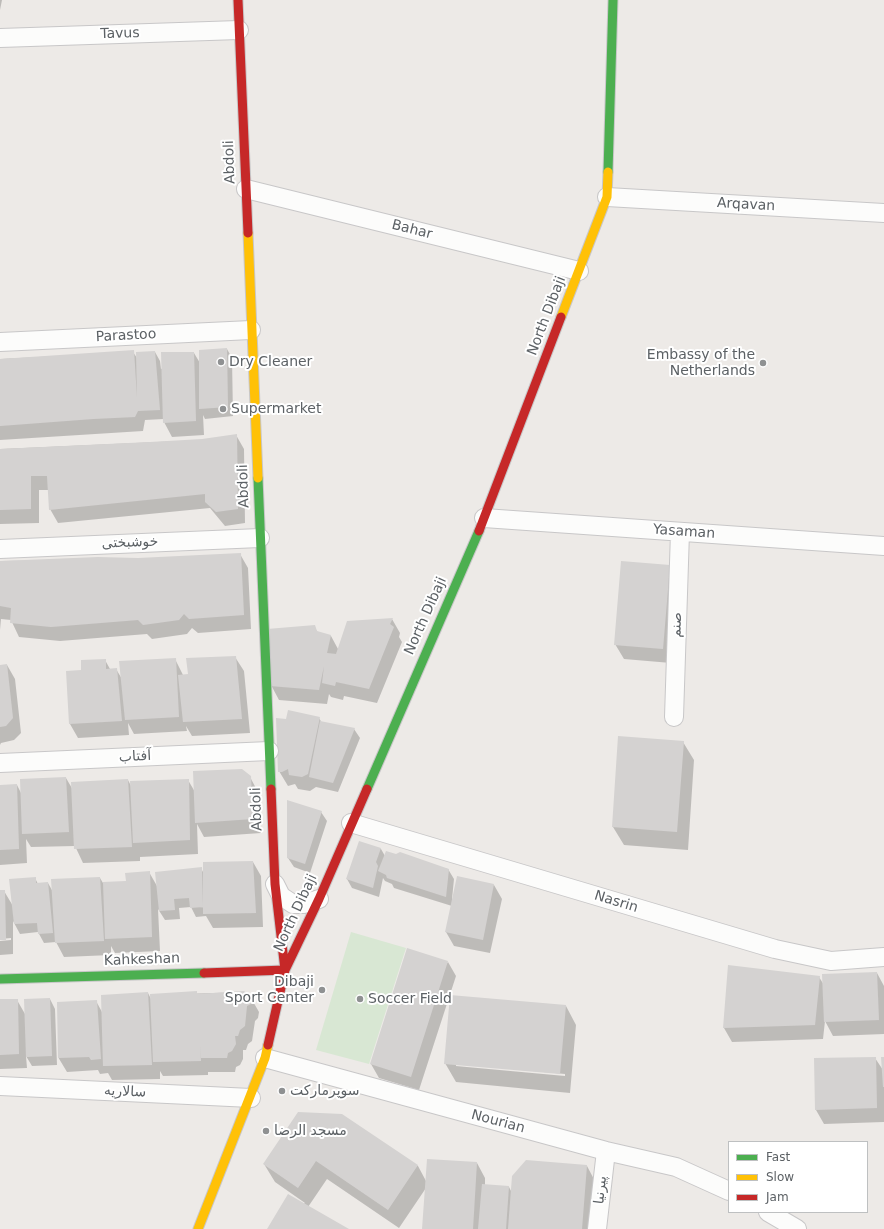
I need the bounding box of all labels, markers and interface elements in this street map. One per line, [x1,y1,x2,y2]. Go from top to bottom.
street label: Tavus [100,25,140,43]
street label: Abdoli [221,140,239,184]
street label: Arqavan [716,195,776,215]
street label: Bahar [390,217,434,243]
street label: North Dibaji [524,274,570,358]
street label: Parastoo [95,326,157,346]
place label: Embassy of the Netherlands [647,347,755,380]
place label: Dry Cleaner [229,354,312,370]
marker: Dry Cleaner [216,357,226,367]
marker: Embassy of the Netherlands [758,358,768,368]
place label: Supermarket [231,401,321,417]
marker: Supermarket [218,404,228,414]
street label: Abdoli [235,464,253,508]
street label: Yasaman [652,521,716,543]
street label: خوشبختی [101,534,159,552]
street label: North Dibaji [401,574,451,658]
street label: صنم [668,612,686,638]
street label: آفتاب [118,748,152,766]
street label: Abdoli [248,787,266,831]
street label: North Dibaji [271,872,321,954]
street label: Nasrin [592,887,640,917]
street label: Kahkeshan [104,950,180,970]
place label: Dibaji Sport Center [225,974,314,1006]
marker: Dibaji Sport Center [317,985,327,995]
place label: Soccer Field [368,991,452,1007]
marker: Soccer Field [355,994,365,1004]
street label: سالاریه [104,1083,146,1101]
place label: سوپرمارکت [290,1083,360,1099]
marker: سوپرمارکت [277,1086,287,1096]
street label: Nourian [469,1107,527,1137]
place label: مسجد الرضا [274,1123,347,1139]
marker: مسجد الرضا [261,1126,271,1136]
legend [728,1141,868,1213]
text: Fast [766,1150,790,1164]
text: Slow [766,1170,794,1184]
street label: پیرنیا [591,1175,611,1205]
text: Jam [766,1190,789,1204]

